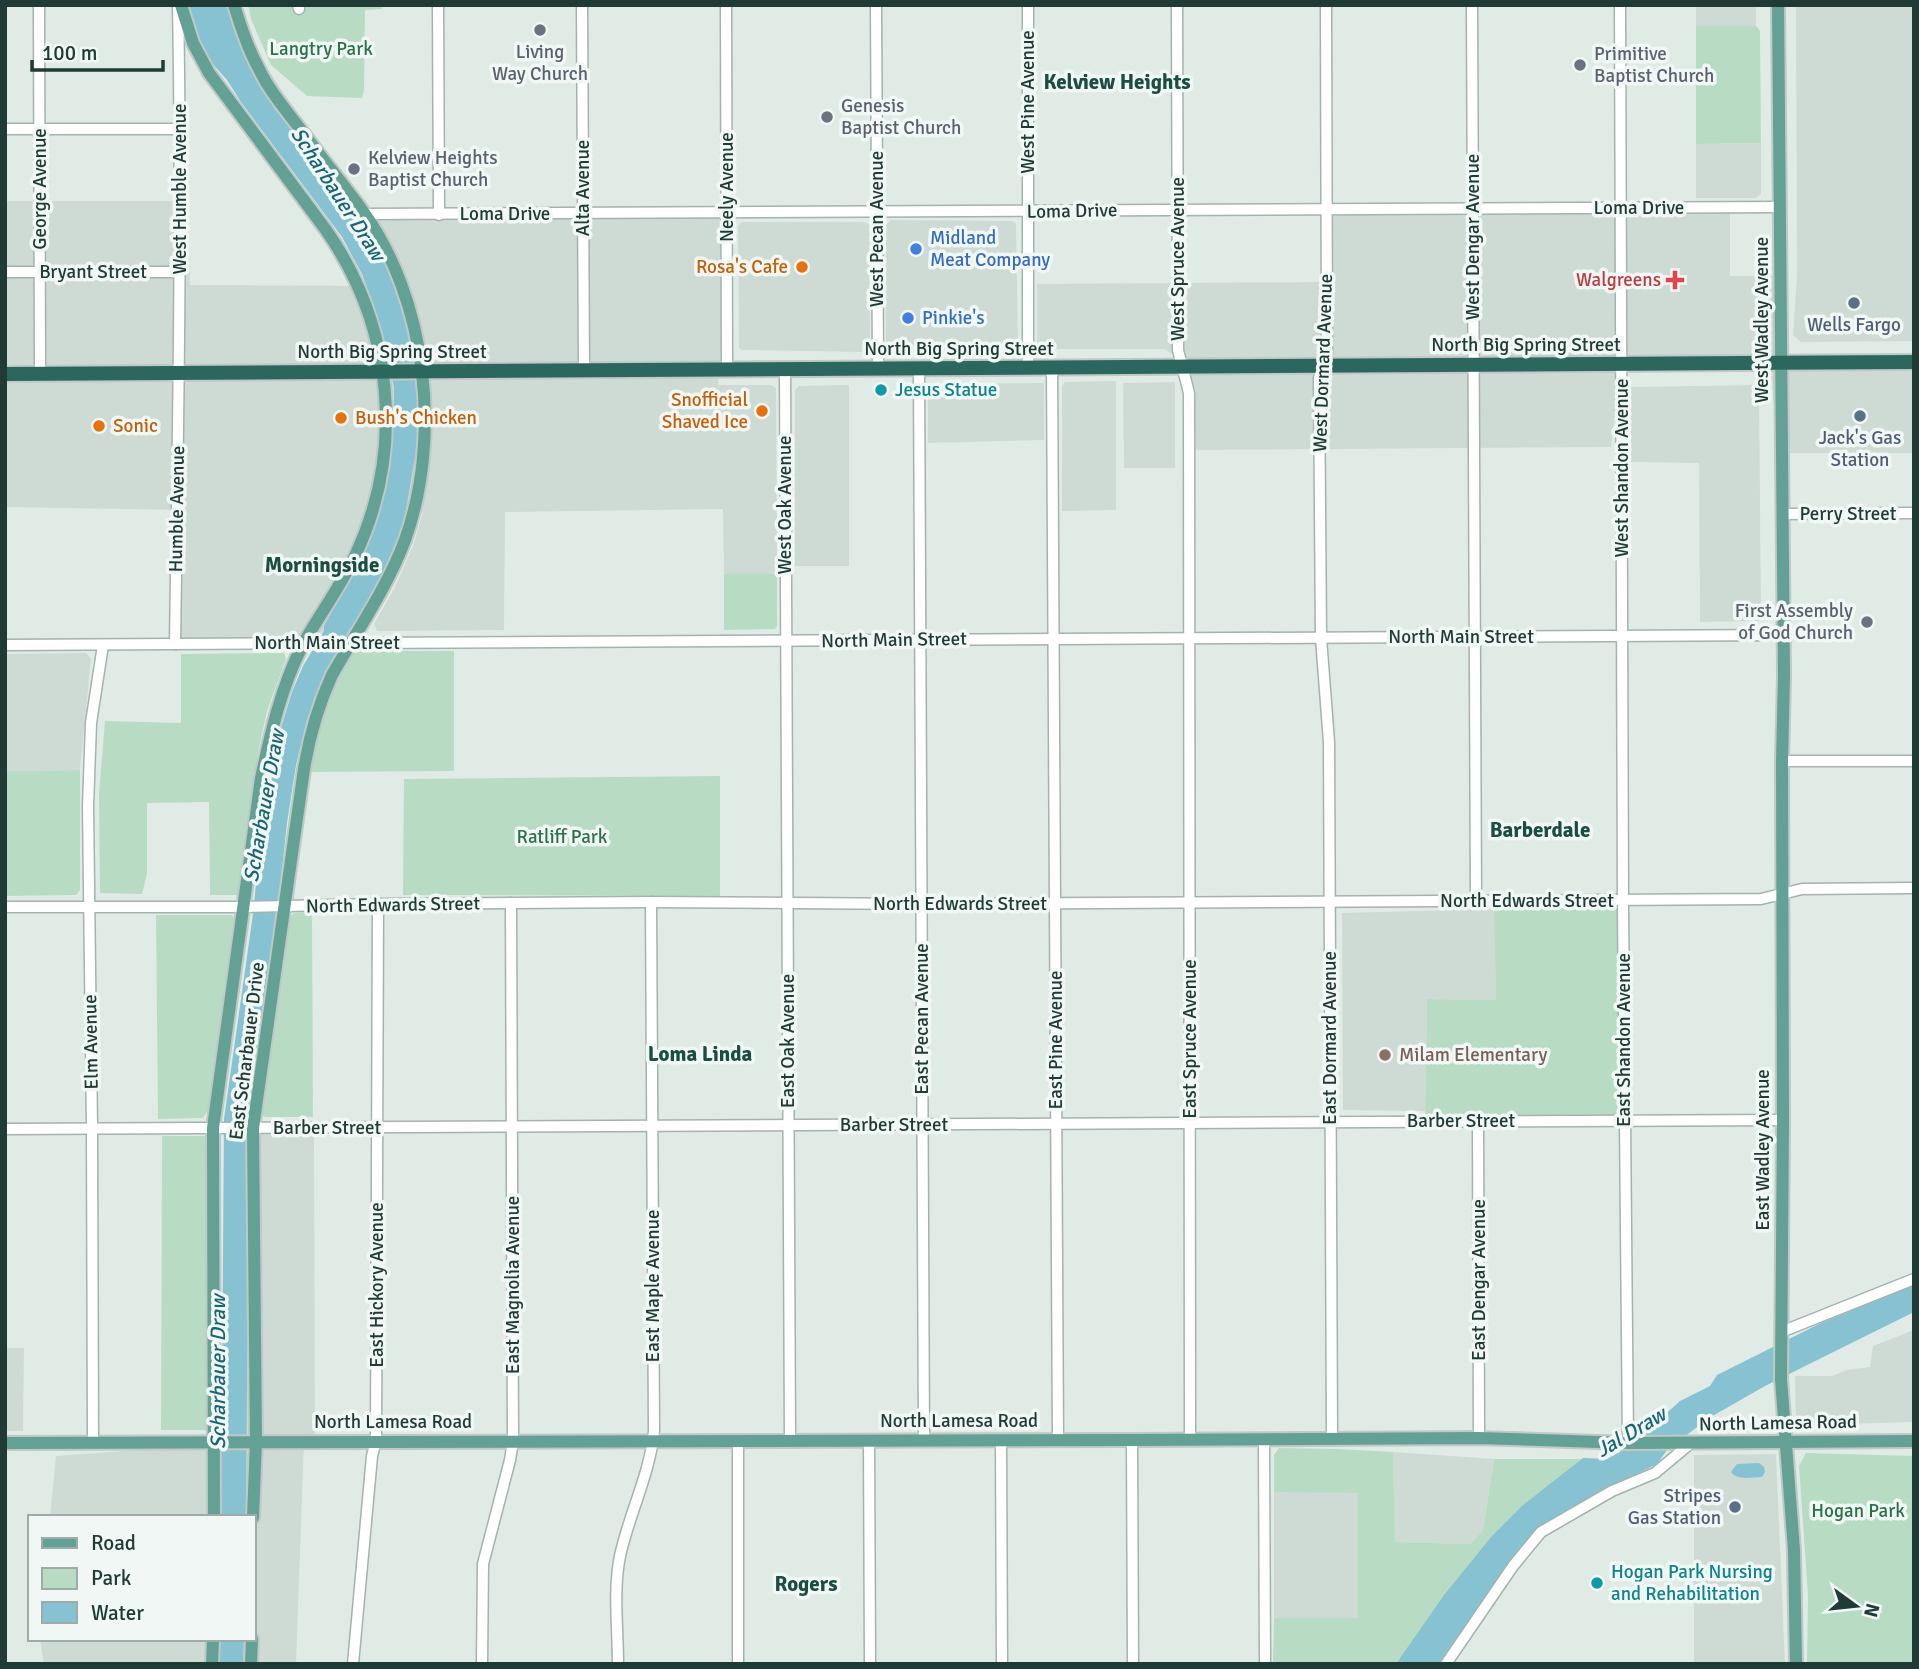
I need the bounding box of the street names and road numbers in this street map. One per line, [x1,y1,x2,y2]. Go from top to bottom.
street label: West Pine Avenue [1016,30,1040,174]
street label: West Humble Avenue [168,104,192,274]
street label: George Avenue [28,128,52,250]
street label: Neely Avenue [715,132,739,242]
street label: Alta Avenue [571,140,595,236]
street label: West Pecan Avenue [865,151,889,307]
street label: West Dengar Avenue [1461,154,1485,320]
street label: West Spruce Avenue [1166,177,1190,341]
street label: Loma Drive [1594,196,1684,220]
street label: Loma Drive [1026,198,1118,224]
street label: Loma Drive [460,202,550,226]
street label: West Wadley Avenue [1750,237,1774,403]
street label: Bryant Street [39,260,147,284]
street label: West Dormard Avenue [1308,273,1338,453]
street label: North Big Spring Street [1431,333,1621,357]
street label: North Big Spring Street [864,337,1054,361]
street label: North Big Spring Street [297,340,487,364]
street label: West Shandon Avenue [1610,379,1634,557]
street label: West Oak Avenue [773,435,797,575]
street label: Humble Avenue [164,445,190,573]
street label: Perry Street [1800,502,1897,526]
street label: North Main Street [1388,625,1534,649]
street label: North Main Street [821,627,967,653]
street label: North Main Street [254,631,400,655]
street label: North Edwards Street [1440,889,1614,913]
street label: North Edwards Street [306,891,481,919]
street label: North Edwards Street [873,892,1047,916]
street label: East Pecan Avenue [910,943,934,1095]
street label: East Dormard Avenue [1318,951,1342,1125]
street label: East Shandon Avenue [1612,953,1636,1127]
street label: East Spruce Avenue [1178,959,1202,1119]
street label: East Scharbauer Drive [224,961,270,1141]
street label: East Pine Avenue [1044,971,1068,1109]
street label: East Oak Avenue [776,974,800,1108]
street label: Elm Avenue [78,994,104,1090]
street label: East Wadley Avenue [1751,1069,1775,1231]
street label: Barber Street [1407,1109,1516,1133]
street label: Barber Street [840,1113,949,1137]
street label: Barber Street [273,1116,382,1140]
street label: East Magnolia Avenue [501,1196,525,1374]
street label: East Dengar Avenue [1467,1199,1491,1361]
street label: East Hickory Avenue [365,1202,389,1368]
street label: East Maple Avenue [641,1210,665,1362]
street label: North Lamesa Road [880,1409,1038,1433]
street label: North Lamesa Road [314,1410,472,1434]
street label: North Lamesa Road [1699,1410,1857,1436]

